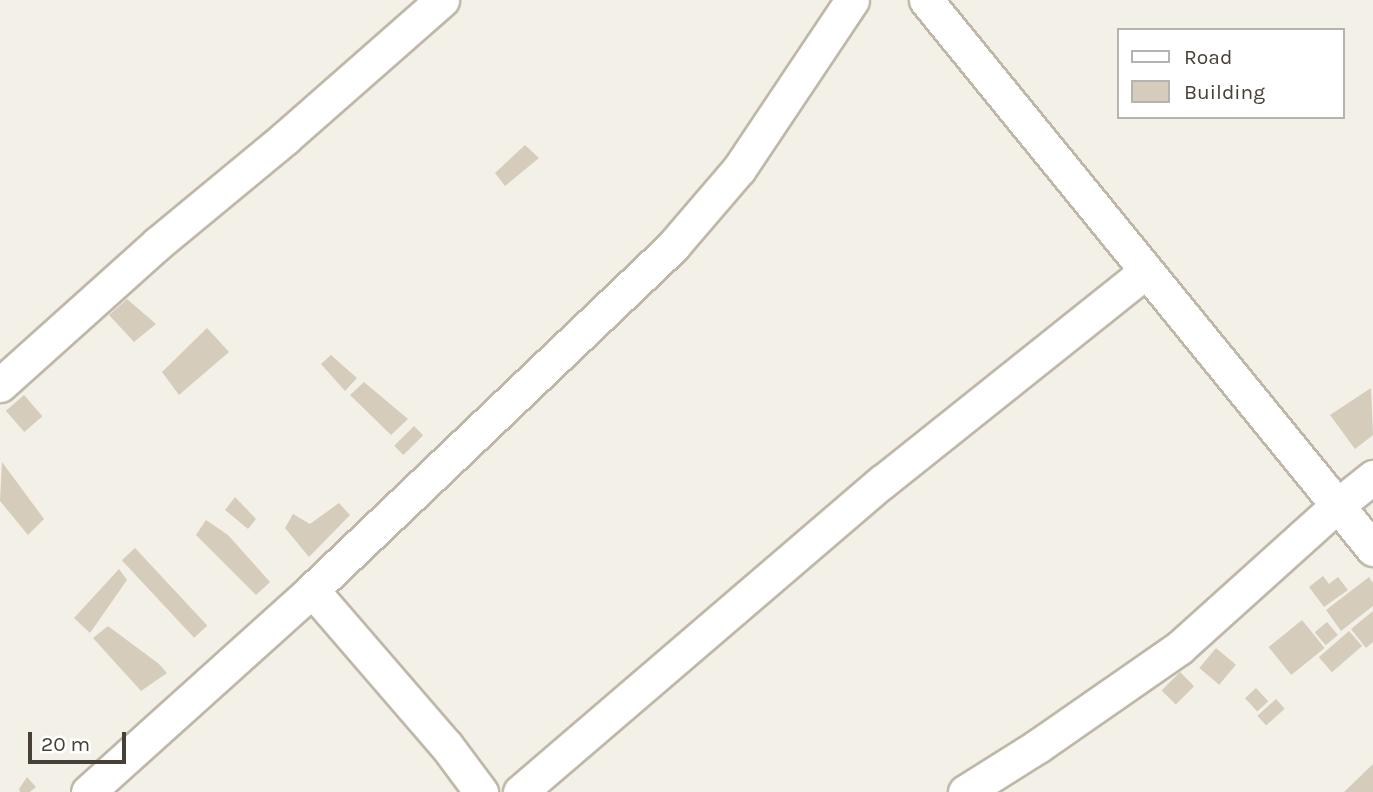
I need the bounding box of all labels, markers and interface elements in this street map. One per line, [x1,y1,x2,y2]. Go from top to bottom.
legend [1118,28,1345,119]
text: Road [1184,45,1232,69]
text: Building [1184,80,1265,104]
scale bar [32,718,130,762]
text: 20 m [41,732,90,756]

